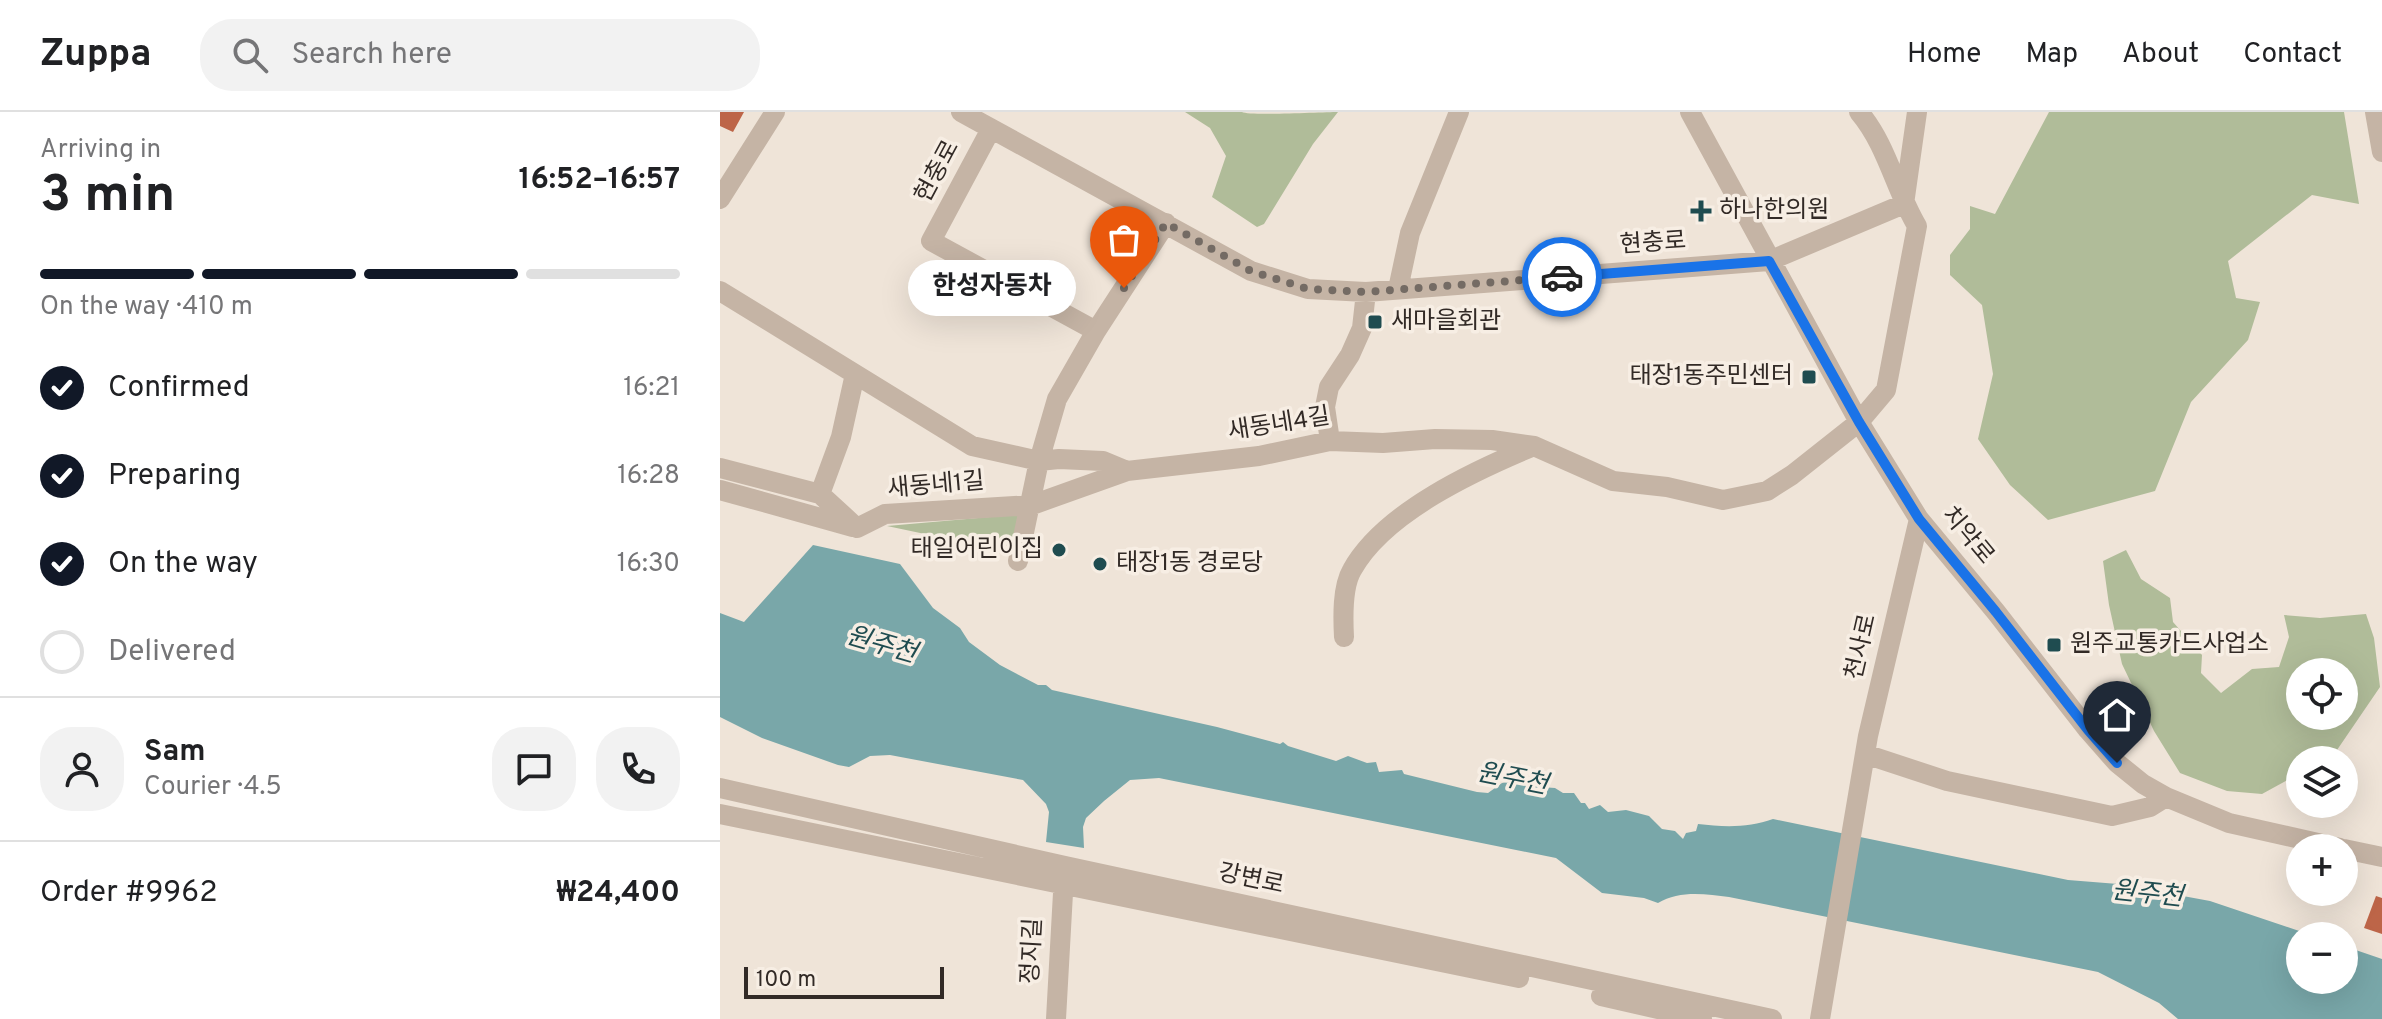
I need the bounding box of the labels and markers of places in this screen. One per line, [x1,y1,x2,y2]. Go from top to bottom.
place label: 하나한의원 [1719,196,1829,226]
marker: 하나한의원 [1690,200,1712,222]
pin [1090,206,1158,288]
callout: 한성자동차 [908,260,1076,316]
place label: 새마을회관 [1391,307,1501,337]
marker: 새마을회관 [1366,313,1384,331]
place label: 태장1동주민센터 [1629,362,1793,392]
marker: 태장1동주민센터 [1800,368,1818,386]
place label: 태일어린이집 [911,535,1043,565]
marker: 태일어린이집 [1050,541,1068,559]
place label: 태장1동 경로당 [1116,549,1263,579]
marker: 태장1동 경로당 [1091,555,1109,573]
place label: 원주교통카드사업소 [2070,630,2269,660]
marker: 원주교통카드사업소 [2045,636,2063,654]
pin [2083,681,2151,763]

